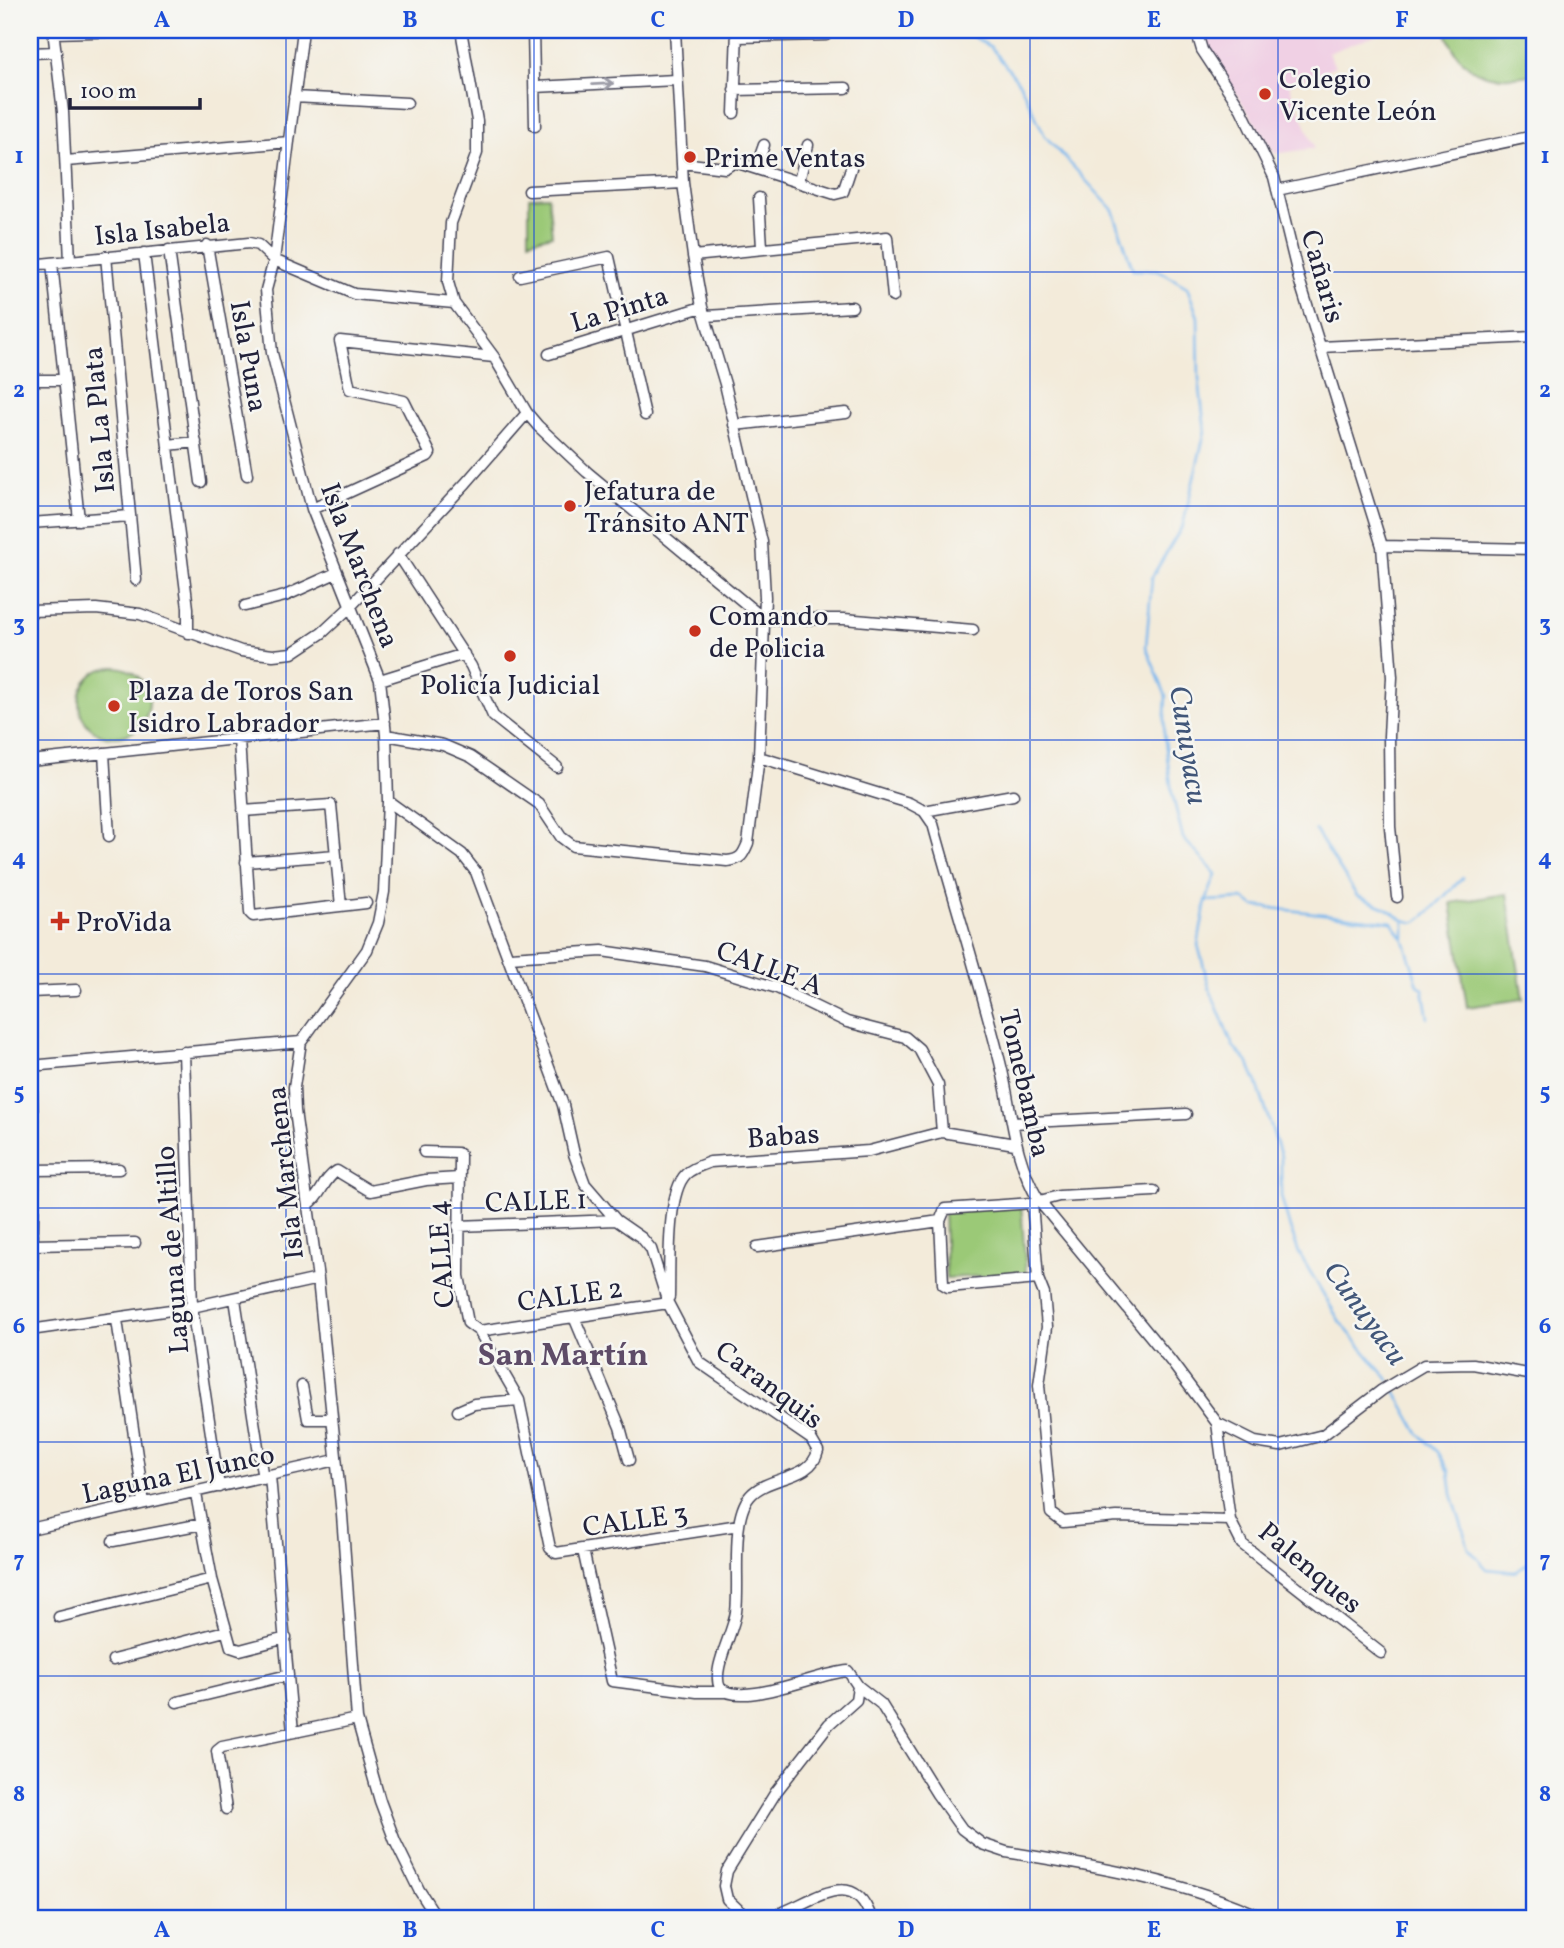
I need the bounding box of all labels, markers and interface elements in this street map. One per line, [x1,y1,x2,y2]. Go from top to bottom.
text: A [154,5,170,37]
text: B [402,5,418,37]
text: C [651,5,665,37]
text: D [898,5,915,37]
text: E [1147,5,1161,37]
text: F [1395,5,1409,37]
place label: Colegio Vicente León [1279,61,1437,132]
scale bar [70,66,200,110]
one-way arrow [591,77,614,90]
text: 100 m [80,78,137,107]
marker: Colegio Vicente León [1257,86,1273,102]
place label: Prime Ventas [704,140,866,179]
text: 1 [14,141,24,173]
text: 1 [1540,141,1550,173]
marker: Prime Ventas [682,149,698,165]
street label: Isla Isabela [92,204,232,257]
street label: Cañaris [1290,226,1353,328]
street label: La Pinta [566,277,673,344]
street label: Isla Puna [219,298,277,415]
street label: Isla La Plata [75,345,126,495]
text: 2 [13,375,25,407]
text: 2 [1539,375,1551,407]
place label: Jefatura de Tránsito ANT [584,473,749,544]
street label: Isla Marchena [309,478,408,654]
marker: Jefatura de Tránsito ANT [562,498,578,514]
place label: Comando de Policia [709,598,828,669]
text: 3 [13,609,25,641]
text: 3 [1539,609,1551,641]
marker: Comando de Policia [687,623,703,639]
marker: Policía Judicial [502,648,518,664]
place label: Policía Judicial [420,667,600,706]
place label: Plaza de Toros San Isidro Labrador [128,673,354,744]
water label: Cunuyacu [1157,683,1217,808]
marker: Plaza de Toros San Isidro Labrador [106,698,122,714]
text: 4 [12,843,26,875]
text: 4 [1538,843,1552,875]
place label: ProVida [76,904,172,943]
marker: ProVida [50,911,70,931]
street label: CALLE A [710,932,828,1007]
street label: Tomebamba [988,1006,1060,1161]
text: 5 [13,1077,25,1109]
text: 5 [1539,1077,1551,1109]
street label: Isla Marchena [258,1084,315,1261]
street label: Babas [746,1116,821,1159]
street label: Laguna de Altillo [147,1144,200,1355]
street label: CALLE 1 [484,1181,588,1224]
street label: CALLE 4 [419,1199,466,1309]
water label: Cunuyacu [1312,1253,1417,1375]
street label: CALLE 2 [515,1270,626,1323]
text: 6 [13,1311,25,1343]
text: 6 [1539,1311,1551,1343]
street label: Caranquis [706,1332,831,1440]
district label: San Martín [478,1335,648,1379]
street label: Laguna El Junco [79,1436,278,1515]
street label: CALLE 3 [580,1495,690,1548]
street label: Palenques [1249,1514,1370,1624]
text: 7 [14,1545,25,1577]
text: 7 [1540,1545,1551,1577]
text: 8 [13,1779,25,1811]
text: 8 [1539,1779,1551,1811]
text: A [154,1915,170,1947]
text: B [402,1915,418,1947]
text: C [651,1915,665,1947]
text: D [898,1915,915,1947]
text: E [1147,1915,1161,1947]
text: F [1395,1915,1409,1947]

